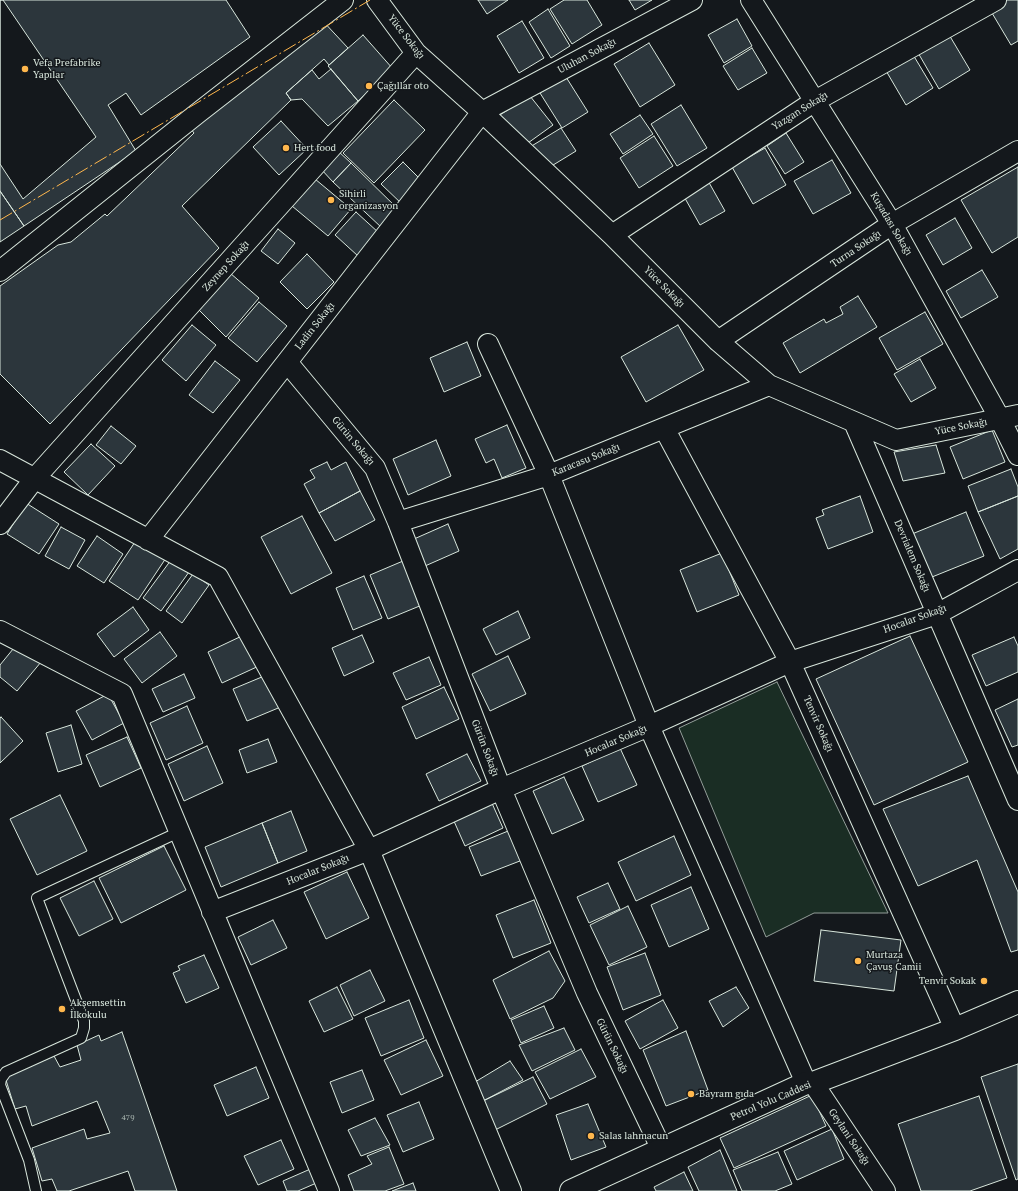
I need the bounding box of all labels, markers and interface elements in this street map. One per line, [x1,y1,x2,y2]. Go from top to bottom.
street label: Yüce Sokağı [385,12,427,62]
street label: Uluhan Sokağı [556,36,618,76]
place label: Vefa Prefabrike Yapılar [33,57,101,80]
marker: Vefa Prefabrike Yapılar [20,64,30,74]
place label: Çağıllar oto [377,80,429,92]
marker: Çağıllar oto [364,81,374,91]
street label: Yazgan Sokağı [770,89,830,133]
place label: Hert food [294,142,336,154]
marker: Hert food [281,143,291,153]
place label: Sihirli organizasyon [339,188,398,212]
street label: Kuşadası Sokağı [867,190,915,258]
marker: Sihirli organizasyon [326,195,336,205]
street label: Turna Sokağı [828,228,884,270]
street label: Zeynep Sokağı [200,238,252,294]
street label: Yüce Sokağı [641,264,687,310]
street label: Ladin Sokağı [293,300,337,352]
street label: Gürün Sokağı [329,414,377,468]
street label: Yüce Sokağı [934,416,988,438]
street label: Karacasu Sokağı [550,441,622,479]
street label: Devrialem Sokağı [891,518,933,594]
street label: Hocalar Sokağı [882,602,948,636]
street label: Tenvir Sokağı [800,694,836,754]
street label: Gürün Sokağı [469,718,501,778]
street label: Hocalar Sokağı [583,723,649,759]
street label: Hocalar Sokağı [285,852,351,888]
place label: Murtaza Çavuş Camii [866,949,921,972]
marker: Murtaza Çavuş Camii [853,956,863,966]
place label: Tenvir Sokak [919,975,976,987]
marker: Tenvir Sokak [979,976,989,986]
place label: Akşemsettin İlkokulu [70,997,126,1020]
marker: Akşemsettin İlkokulu [57,1004,67,1014]
street label: Gürün Sokağı [593,1016,631,1076]
street label: Petrol Yolu Caddesi [729,1079,813,1123]
place label: Bayram gıda [699,1088,754,1100]
marker: Bayram gıda [686,1089,696,1099]
street label: Geylani Sokağı [826,1106,872,1168]
house number: 479 [122,1113,134,1123]
place label: Salas lahmacun [599,1130,668,1142]
marker: Salas lahmacun [586,1131,596,1141]

